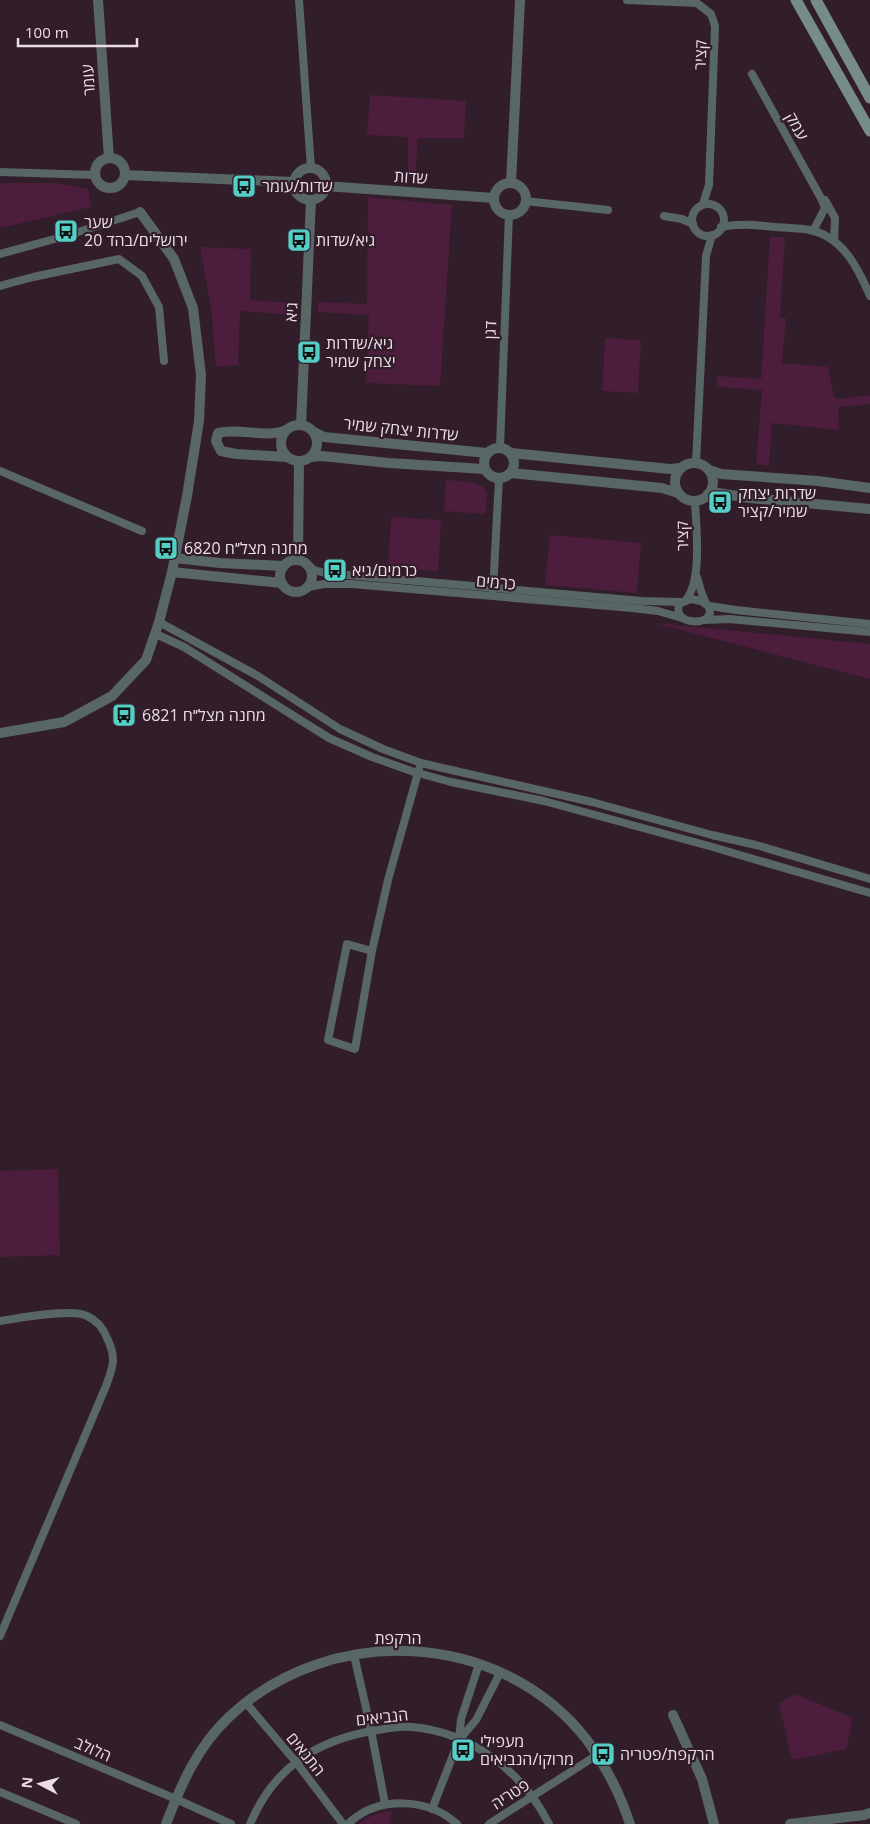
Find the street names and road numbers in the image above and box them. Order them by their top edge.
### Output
street label: קציר [688,39,712,71]
street label: עומר [76,64,100,96]
street label: עמק [780,108,814,144]
street label: שדות [393,165,429,189]
street label: גיא [279,302,303,322]
street label: דגן [479,320,501,340]
street label: שדרות יצחק שמיר [343,412,459,446]
street label: קציר [671,520,693,551]
street label: כרמים [475,569,517,595]
street label: הרקפת [374,1627,422,1649]
street label: הנביאים [355,1703,409,1731]
street label: התנאים [282,1728,330,1780]
street label: הלולב [71,1731,115,1767]
street label: פטריה [487,1773,533,1815]

